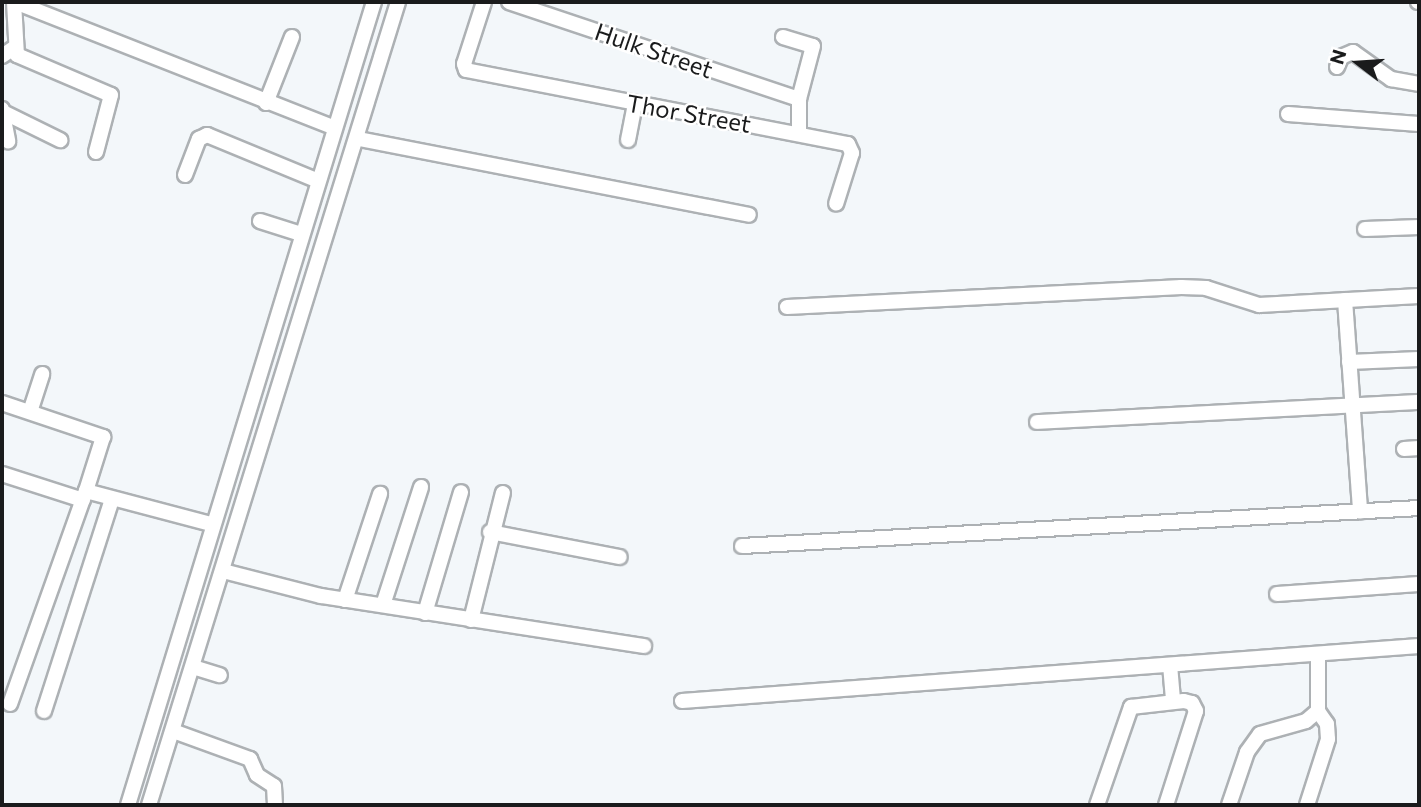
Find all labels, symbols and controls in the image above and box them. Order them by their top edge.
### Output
street label: Hulk Street [591,16,717,84]
north arrow [1323,28,1393,98]
text: N [1324,47,1351,67]
street label: Thor Street [625,88,753,138]

